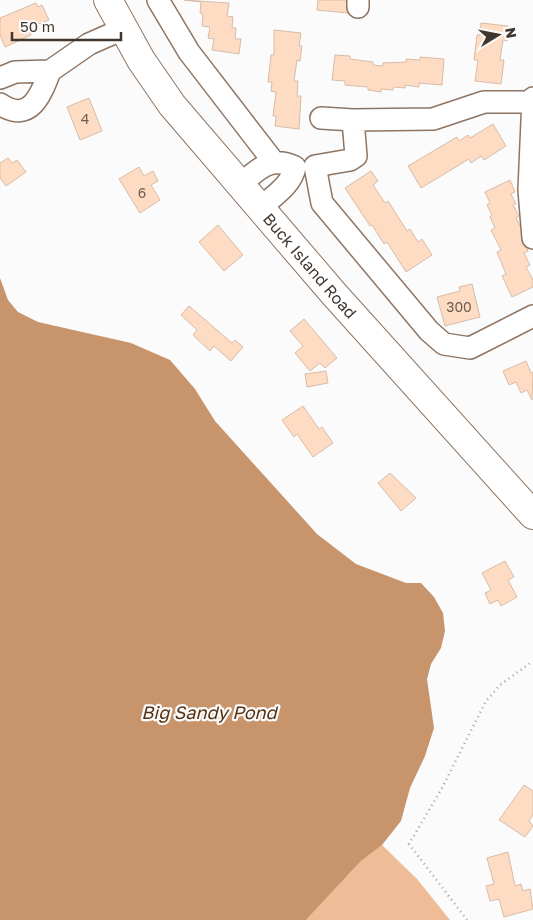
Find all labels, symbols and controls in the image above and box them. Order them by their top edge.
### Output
scale bar [12,10,121,42]
north arrow [473,10,523,60]
text: 50 m [20,17,55,35]
text: N [502,26,521,39]
house number: 4 [81,110,89,127]
house number: 6 [138,184,146,201]
street label: Buck Island Road [259,209,361,323]
house number: 300 [446,298,472,315]
water label: Big Sandy Pond [141,701,279,723]

